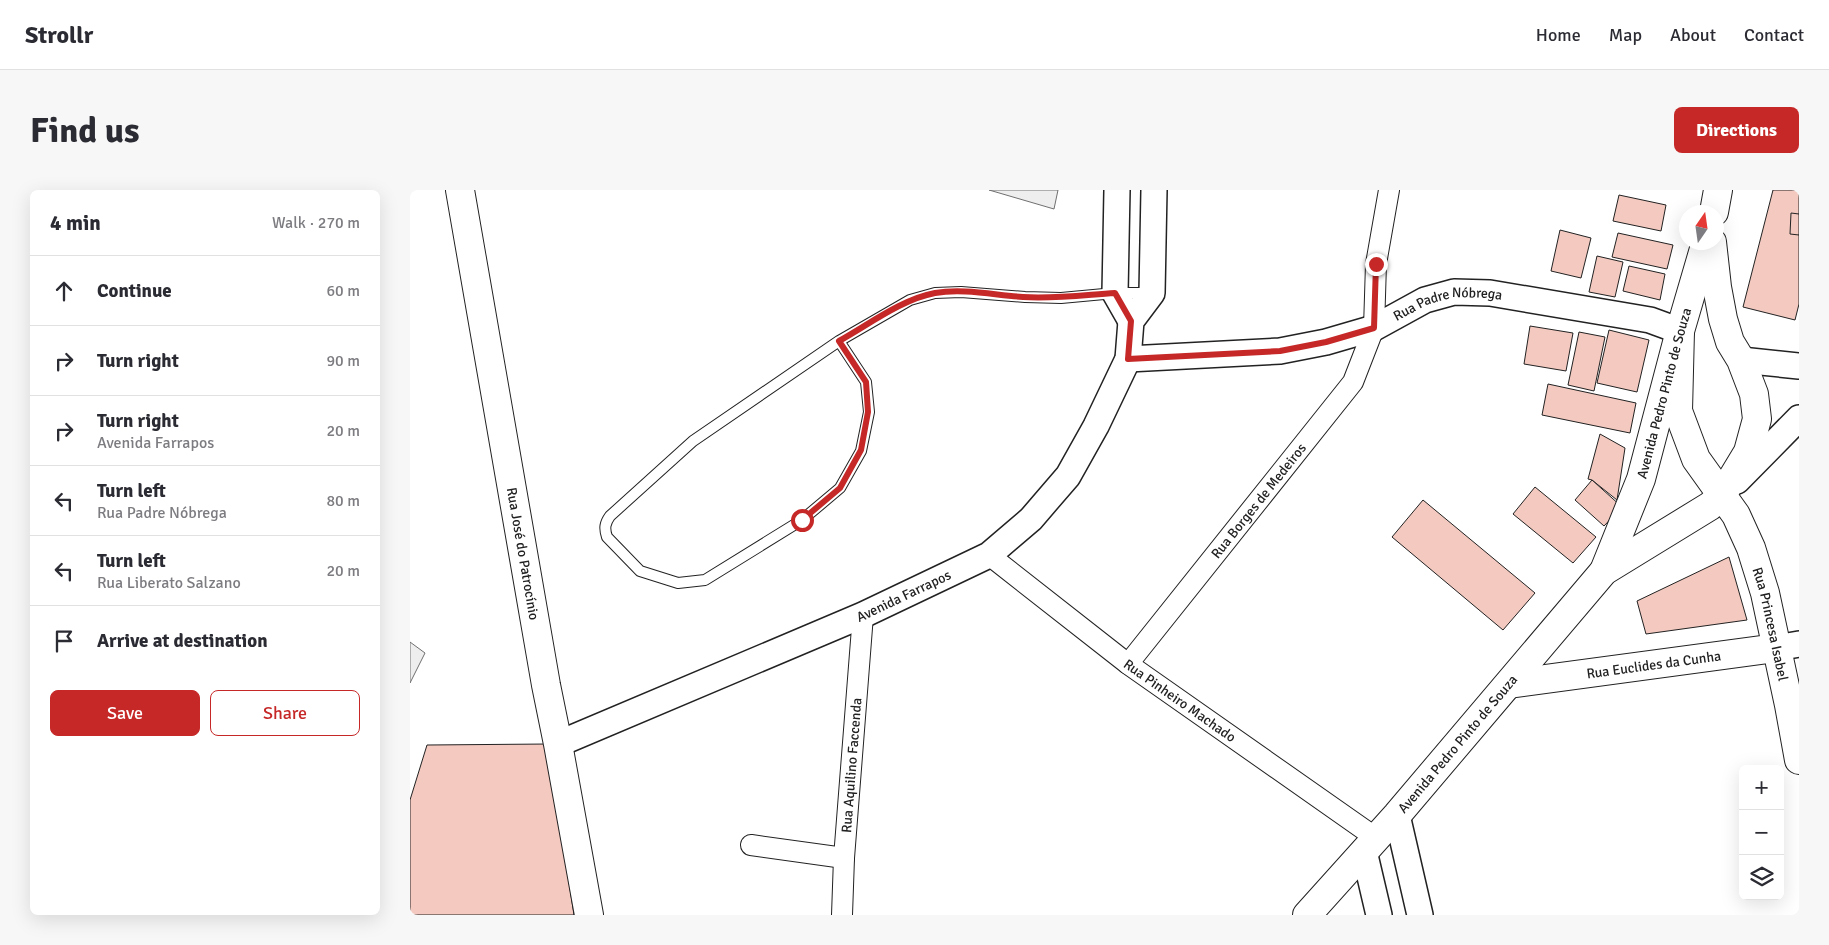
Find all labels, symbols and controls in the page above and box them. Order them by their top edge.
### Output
text: Strollr [25,20,93,50]
text: Home [1536,24,1581,46]
text: Map [1609,24,1642,46]
text: About [1670,24,1716,46]
text: Contact [1744,24,1804,46]
button: Directions [1674,107,1799,153]
text: Find us [30,109,140,152]
north arrow [1679,205,1724,250]
text: 4 min [50,210,101,236]
text: Walk · 270 m [272,213,360,233]
route end [1365,253,1388,276]
icon: ahead [50,277,78,305]
text: Continue [97,279,172,303]
text: 60 m [326,281,360,301]
street label: Rua Padre Nóbrega [1390,284,1504,325]
street label: Avenida Pedro Pinto de Souza [1633,306,1695,481]
icon: right [50,347,78,375]
text: Turn right [97,349,179,373]
text: 90 m [326,351,360,371]
text: Turn right [97,409,179,433]
icon: right [50,417,78,445]
text: 20 m [326,421,360,441]
text: Avenida Farrapos [97,433,214,453]
street label: Rua Borges de Medeiros [1208,440,1310,562]
text: Turn left [97,479,166,503]
street label: Rua José do Patrocínio [503,486,543,621]
icon: left [50,487,78,515]
text: 80 m [326,491,360,511]
text: Rua Padre Nóbrega [97,503,227,523]
route start [791,509,814,532]
text: Turn left [97,549,166,573]
icon: left [50,557,78,585]
text: 20 m [326,561,360,581]
street label: Rua Princesa Isabel [1748,565,1792,683]
street label: Avenida Farrapos [854,566,954,626]
text: Rua Liberato Salzano [97,573,241,593]
icon: arrive [50,627,78,655]
text: Arrive at destination [97,629,268,653]
street label: Rua Euclides da Cunha [1585,648,1722,682]
street label: Rua Pinheiro Machado [1120,656,1239,746]
street label: Avenida Pedro Pinto de Souza [1394,671,1521,817]
button: Save [50,690,200,736]
button: Share [210,690,360,736]
street label: Rua Aquilino Faccenda [838,697,865,833]
map controls [1739,765,1784,900]
button: + [1739,765,1784,810]
button: − [1739,810,1784,855]
button: layers [1739,855,1784,900]

